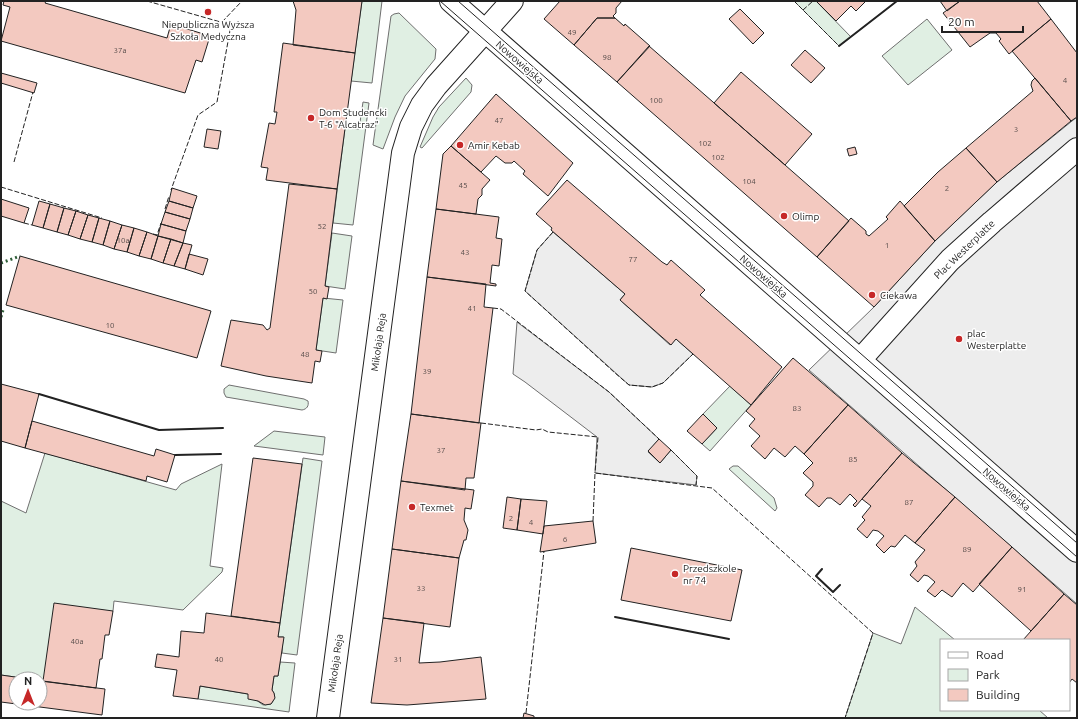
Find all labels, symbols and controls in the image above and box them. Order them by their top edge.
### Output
marker: Niepubliczna Wyższa Szkoła Medyczna [203,7,213,17]
scale bar [942,8,1023,34]
text: 20 m [948,15,975,28]
place label: Niepubliczna Wyższa Szkoła Medyczna [162,19,254,42]
house number: 49 [567,28,577,37]
street label: Nowowiejska [494,39,546,86]
house number: 37a [113,46,127,55]
house number: 98 [602,53,612,62]
house number: 4 [1063,76,1068,85]
house number: 100 [649,96,663,105]
place label: Dom Studencki T-6 "Alcatraz" [319,107,387,130]
marker: Dom Studencki T-6 "Alcatraz" [306,113,316,123]
house number: 47 [494,116,504,125]
house number: 3 [1014,125,1018,134]
house number: 102 [698,139,712,148]
marker: Amir Kebab [455,140,465,150]
place label: Amir Kebab [468,140,520,151]
house number: 102 [711,153,725,162]
house number: 104 [742,177,756,186]
house number: 45 [458,181,468,190]
house number: 2 [945,184,949,193]
marker: Olimp [779,211,789,221]
place label: Olimp [792,211,819,222]
street label: Plac Westerplatte [932,218,997,281]
house number: 52 [317,222,327,231]
house number: 10a [116,236,130,245]
house number: 1 [885,241,889,250]
house number: 43 [460,248,470,257]
street label: Nowowiejska [738,253,790,300]
house number: 77 [628,255,638,264]
house number: 50 [308,287,318,296]
marker: Ciekawa [867,290,877,300]
place label: Ciekawa [880,290,917,301]
house number: 41 [467,304,477,313]
street label: Mikołaja Reja [369,312,388,372]
house number: 10 [105,321,115,330]
place label: plac Westerplatte [967,328,1026,351]
marker: plac Westerplatte [954,334,964,344]
house number: 48 [300,350,310,359]
house number: 39 [422,367,432,376]
house number: 83 [792,404,802,413]
house number: 37 [436,446,446,455]
house number: 85 [848,455,858,464]
street label: Nowowiejska [981,466,1033,513]
house number: 87 [904,498,914,507]
marker: Texmet [407,502,417,512]
place label: Texmet [420,502,454,513]
house number: 2 [509,514,513,523]
house number: 4 [529,518,534,527]
house number: 6 [563,535,568,544]
house number: 89 [962,545,972,554]
place label: Przedszkole nr 74 [683,563,736,586]
marker: Przedszkole nr 74 [670,569,680,579]
house number: 33 [416,584,426,593]
house number: 91 [1017,585,1027,594]
street label: Mikołaja Reja [326,633,345,693]
house number: 40a [70,637,84,646]
legend [940,639,1070,711]
text: Road [976,648,1004,661]
house number: 40 [214,655,224,664]
house number: 31 [393,655,403,664]
text: Park [976,668,1000,681]
north arrow [8,671,48,711]
text: N [24,675,32,687]
text: Building [976,688,1020,701]

